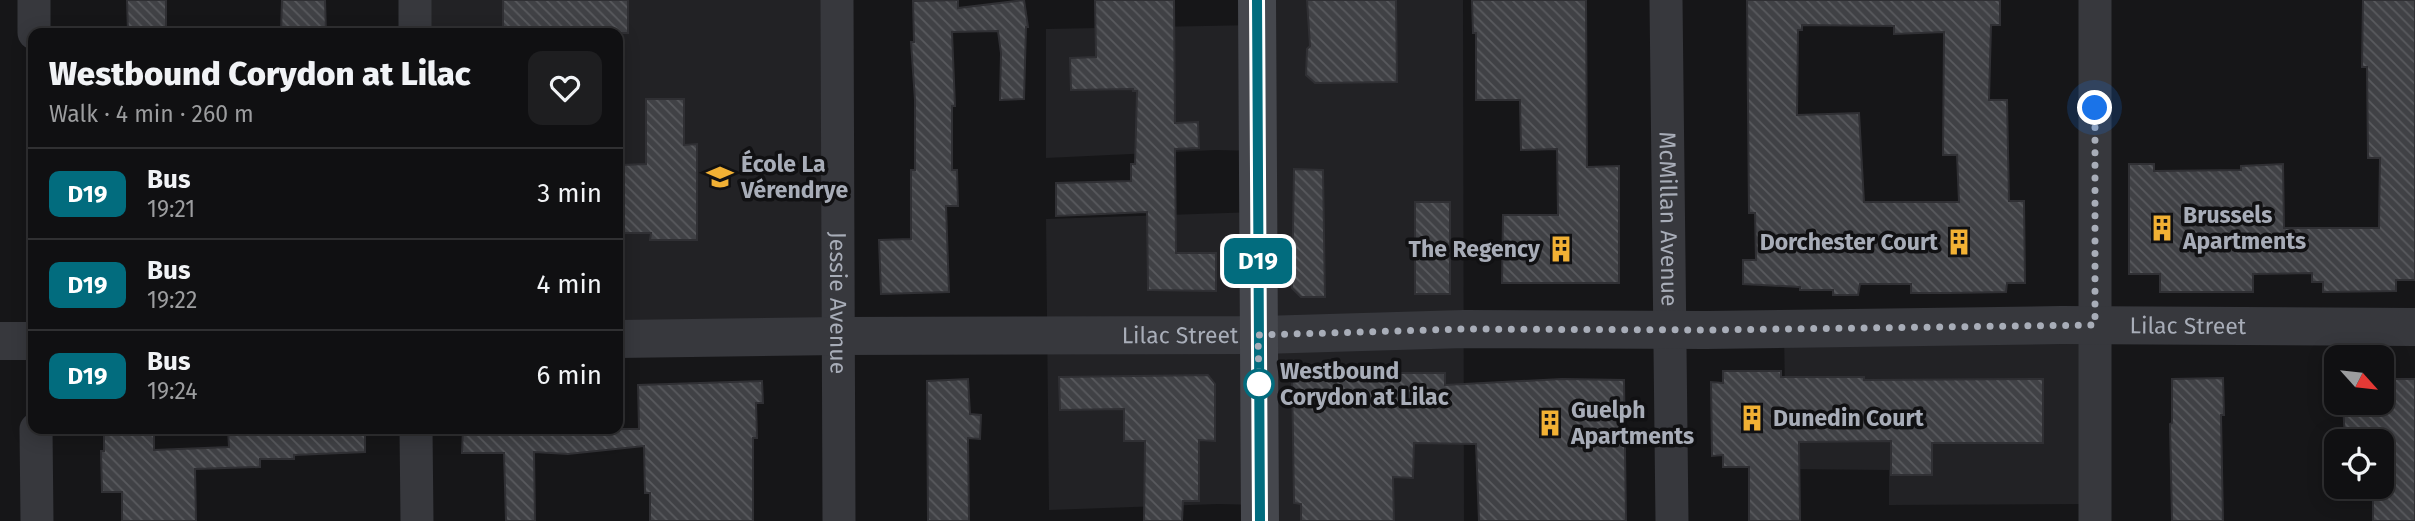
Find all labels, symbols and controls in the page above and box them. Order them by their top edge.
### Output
button: heart [528,51,602,125]
text: Westbound Corydon at Lilac [49,54,471,94]
your location [2077,90,2112,125]
text: Walk · 4 min · 260 m [49,100,254,128]
street label: McMillan Avenue [1654,131,1684,307]
place label: École La Vérendrye [740,149,848,204]
school or university icon: École La Vérendrye [705,162,735,192]
text: Bus [147,164,190,195]
text: 3 min [537,178,602,209]
text: D19 [68,180,107,208]
text: 19:21 [147,195,195,223]
place label: Brussels Apartments [2182,201,2306,255]
building icon: Brussels Apartments [2147,213,2177,243]
building icon: Dorchester Court [1944,227,1974,257]
place label: Dorchester Court [1760,228,1939,256]
street label: Jessie Avenue [824,232,852,374]
building icon: The Regency [1546,234,1576,264]
place label: The Regency [1409,235,1541,263]
line badge: D19 [1218,238,1298,284]
text: D19 [1238,247,1278,275]
text: Bus [147,255,190,286]
text: 4 min [536,269,602,300]
text: D19 [68,271,107,299]
text: 19:22 [147,286,197,314]
street label: Lilac Street [2129,311,2247,340]
street label: Lilac Street [1122,321,1239,349]
north arrow [2324,345,2394,415]
map controls [2324,345,2394,499]
text: Bus [147,346,190,377]
place label: Westbound Corydon at Lilac [1280,357,1449,411]
text: 6 min [536,360,602,391]
text: D19 [68,362,107,390]
marker: Westbound Corydon at Lilac [1244,369,1274,399]
text: 19:24 [147,377,198,405]
place label: Guelph Apartments [1570,396,1694,450]
building icon: Dunedin Court [1737,403,1767,433]
place label: Dunedin Court [1773,404,1925,432]
building icon: Guelph Apartments [1535,408,1565,438]
button: locate [2324,429,2394,499]

